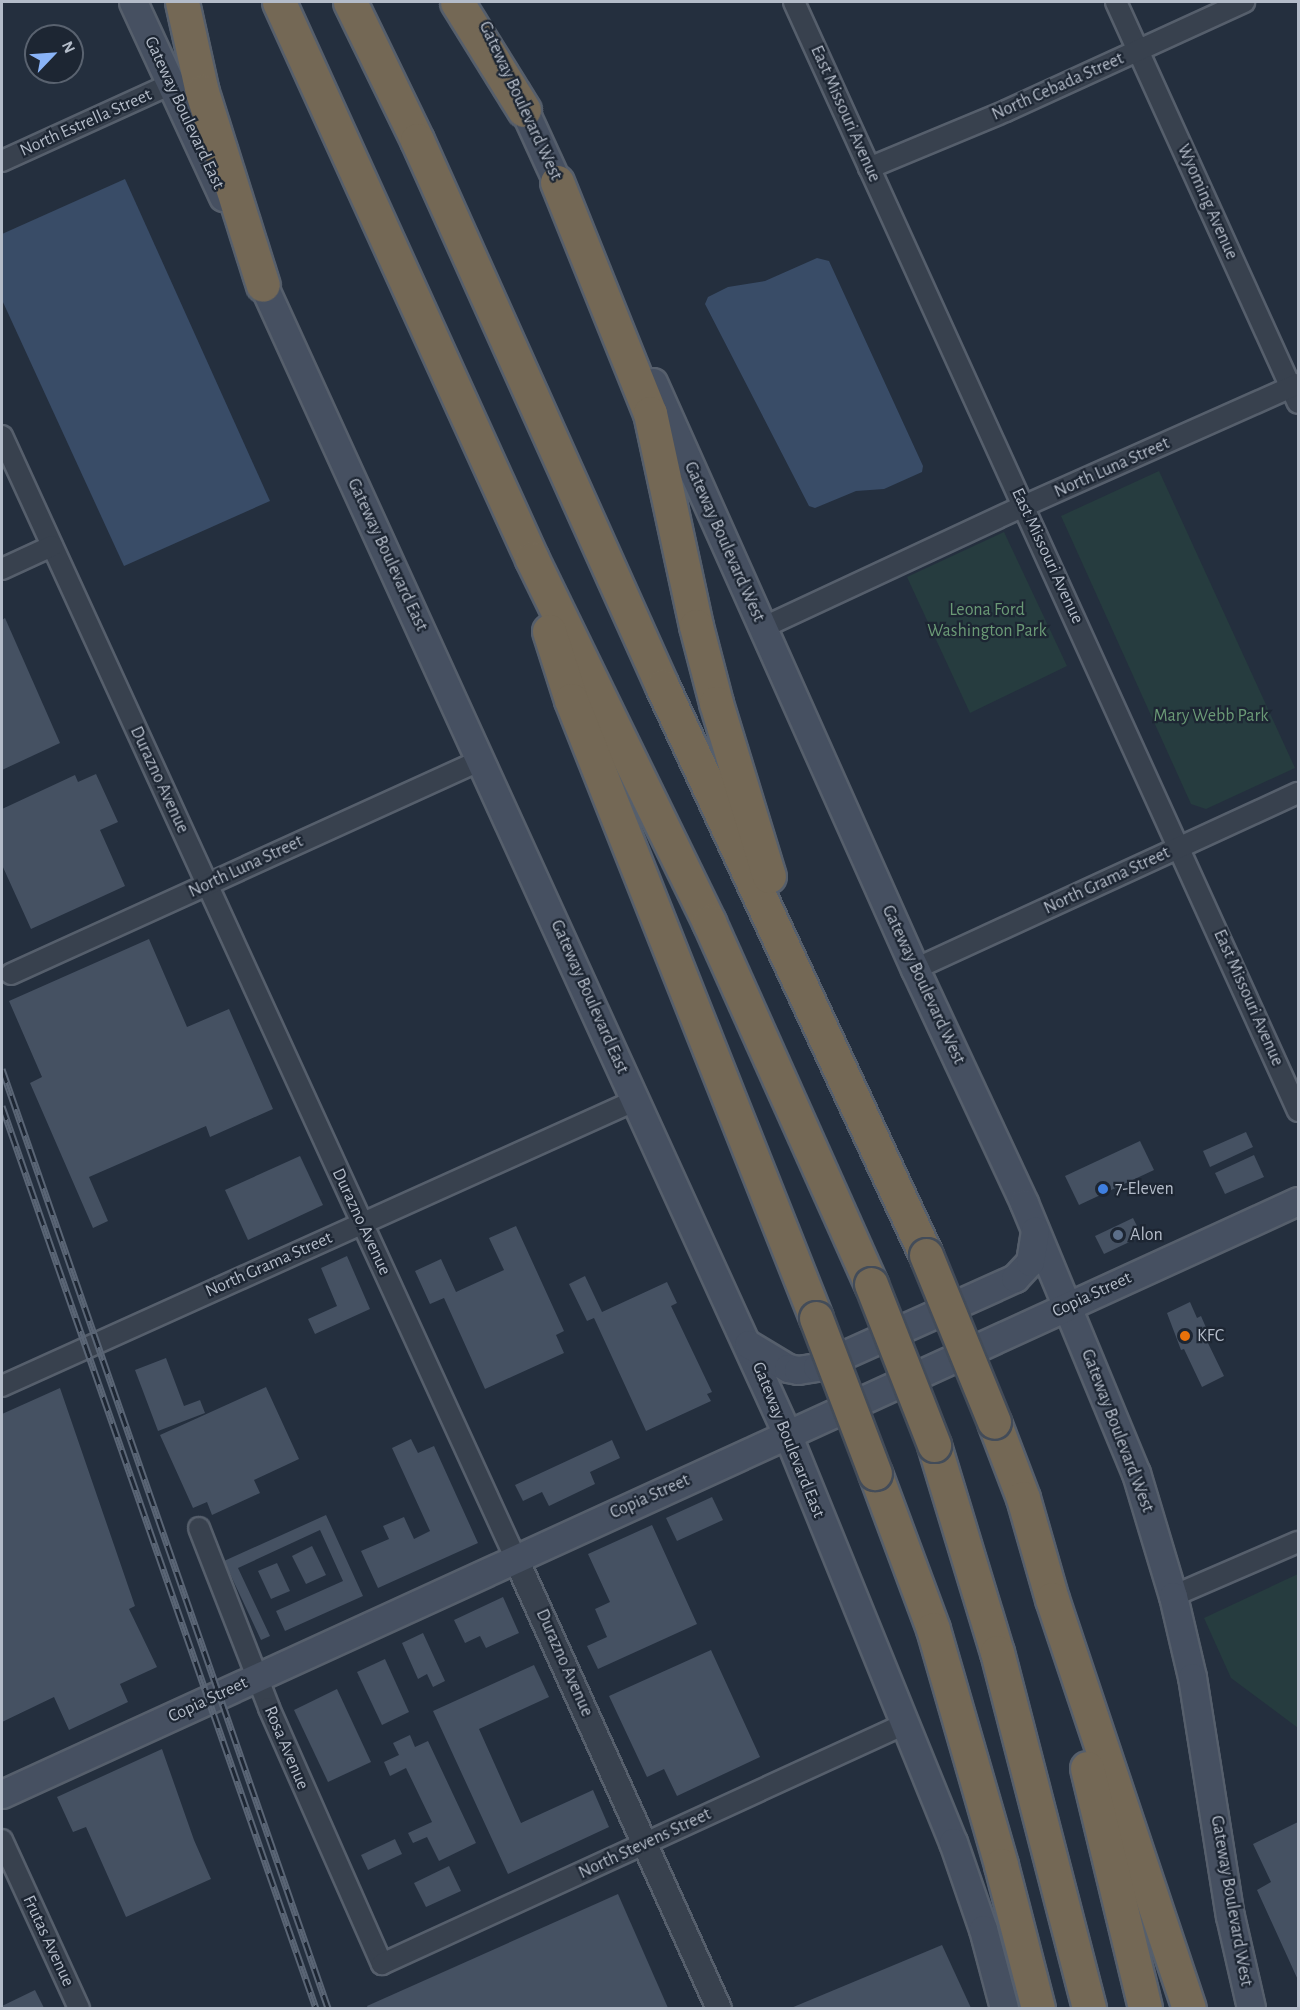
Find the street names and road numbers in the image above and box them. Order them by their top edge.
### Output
street label: Gateway Boulevard West [474,18,566,184]
street label: Gateway Boulevard East [139,33,229,193]
street label: East Missouri Avenue [805,42,885,186]
street label: North Cebada Street [989,48,1127,126]
street label: North Estrella Street [17,84,155,162]
street label: Wyoming Avenue [1172,141,1242,263]
street label: North Luna Street [1051,433,1173,503]
street label: Gateway Boulevard West [679,459,769,625]
street label: Gateway Boulevard East [342,475,432,635]
street label: East Missouri Avenue [1006,485,1088,627]
street label: Durazno Avenue [125,723,193,837]
street label: North Luna Street [185,831,307,903]
street label: North Grama Street [1040,842,1174,920]
street label: Gateway Boulevard West [877,902,969,1068]
street label: Gateway Boulevard East [545,917,633,1077]
street label: East Missouri Avenue [1208,926,1288,1070]
street label: Durazno Avenue [327,1165,395,1279]
street label: North Grama Street [202,1227,336,1303]
street label: Copia Street [1049,1267,1135,1323]
street label: Gateway Boulevard West [1076,1346,1158,1516]
street label: Gateway Boulevard East [747,1359,829,1521]
street label: Copia Street [607,1470,693,1524]
street label: Durazno Avenue [531,1606,597,1720]
street label: Copia Street [165,1672,251,1728]
street label: Rosa Avenue [259,1703,313,1793]
street label: North Stevens Street [575,1804,715,1884]
street label: Gateway Boulevard West [1205,1814,1257,1988]
street label: Frutas Avenue [17,1892,79,1990]

